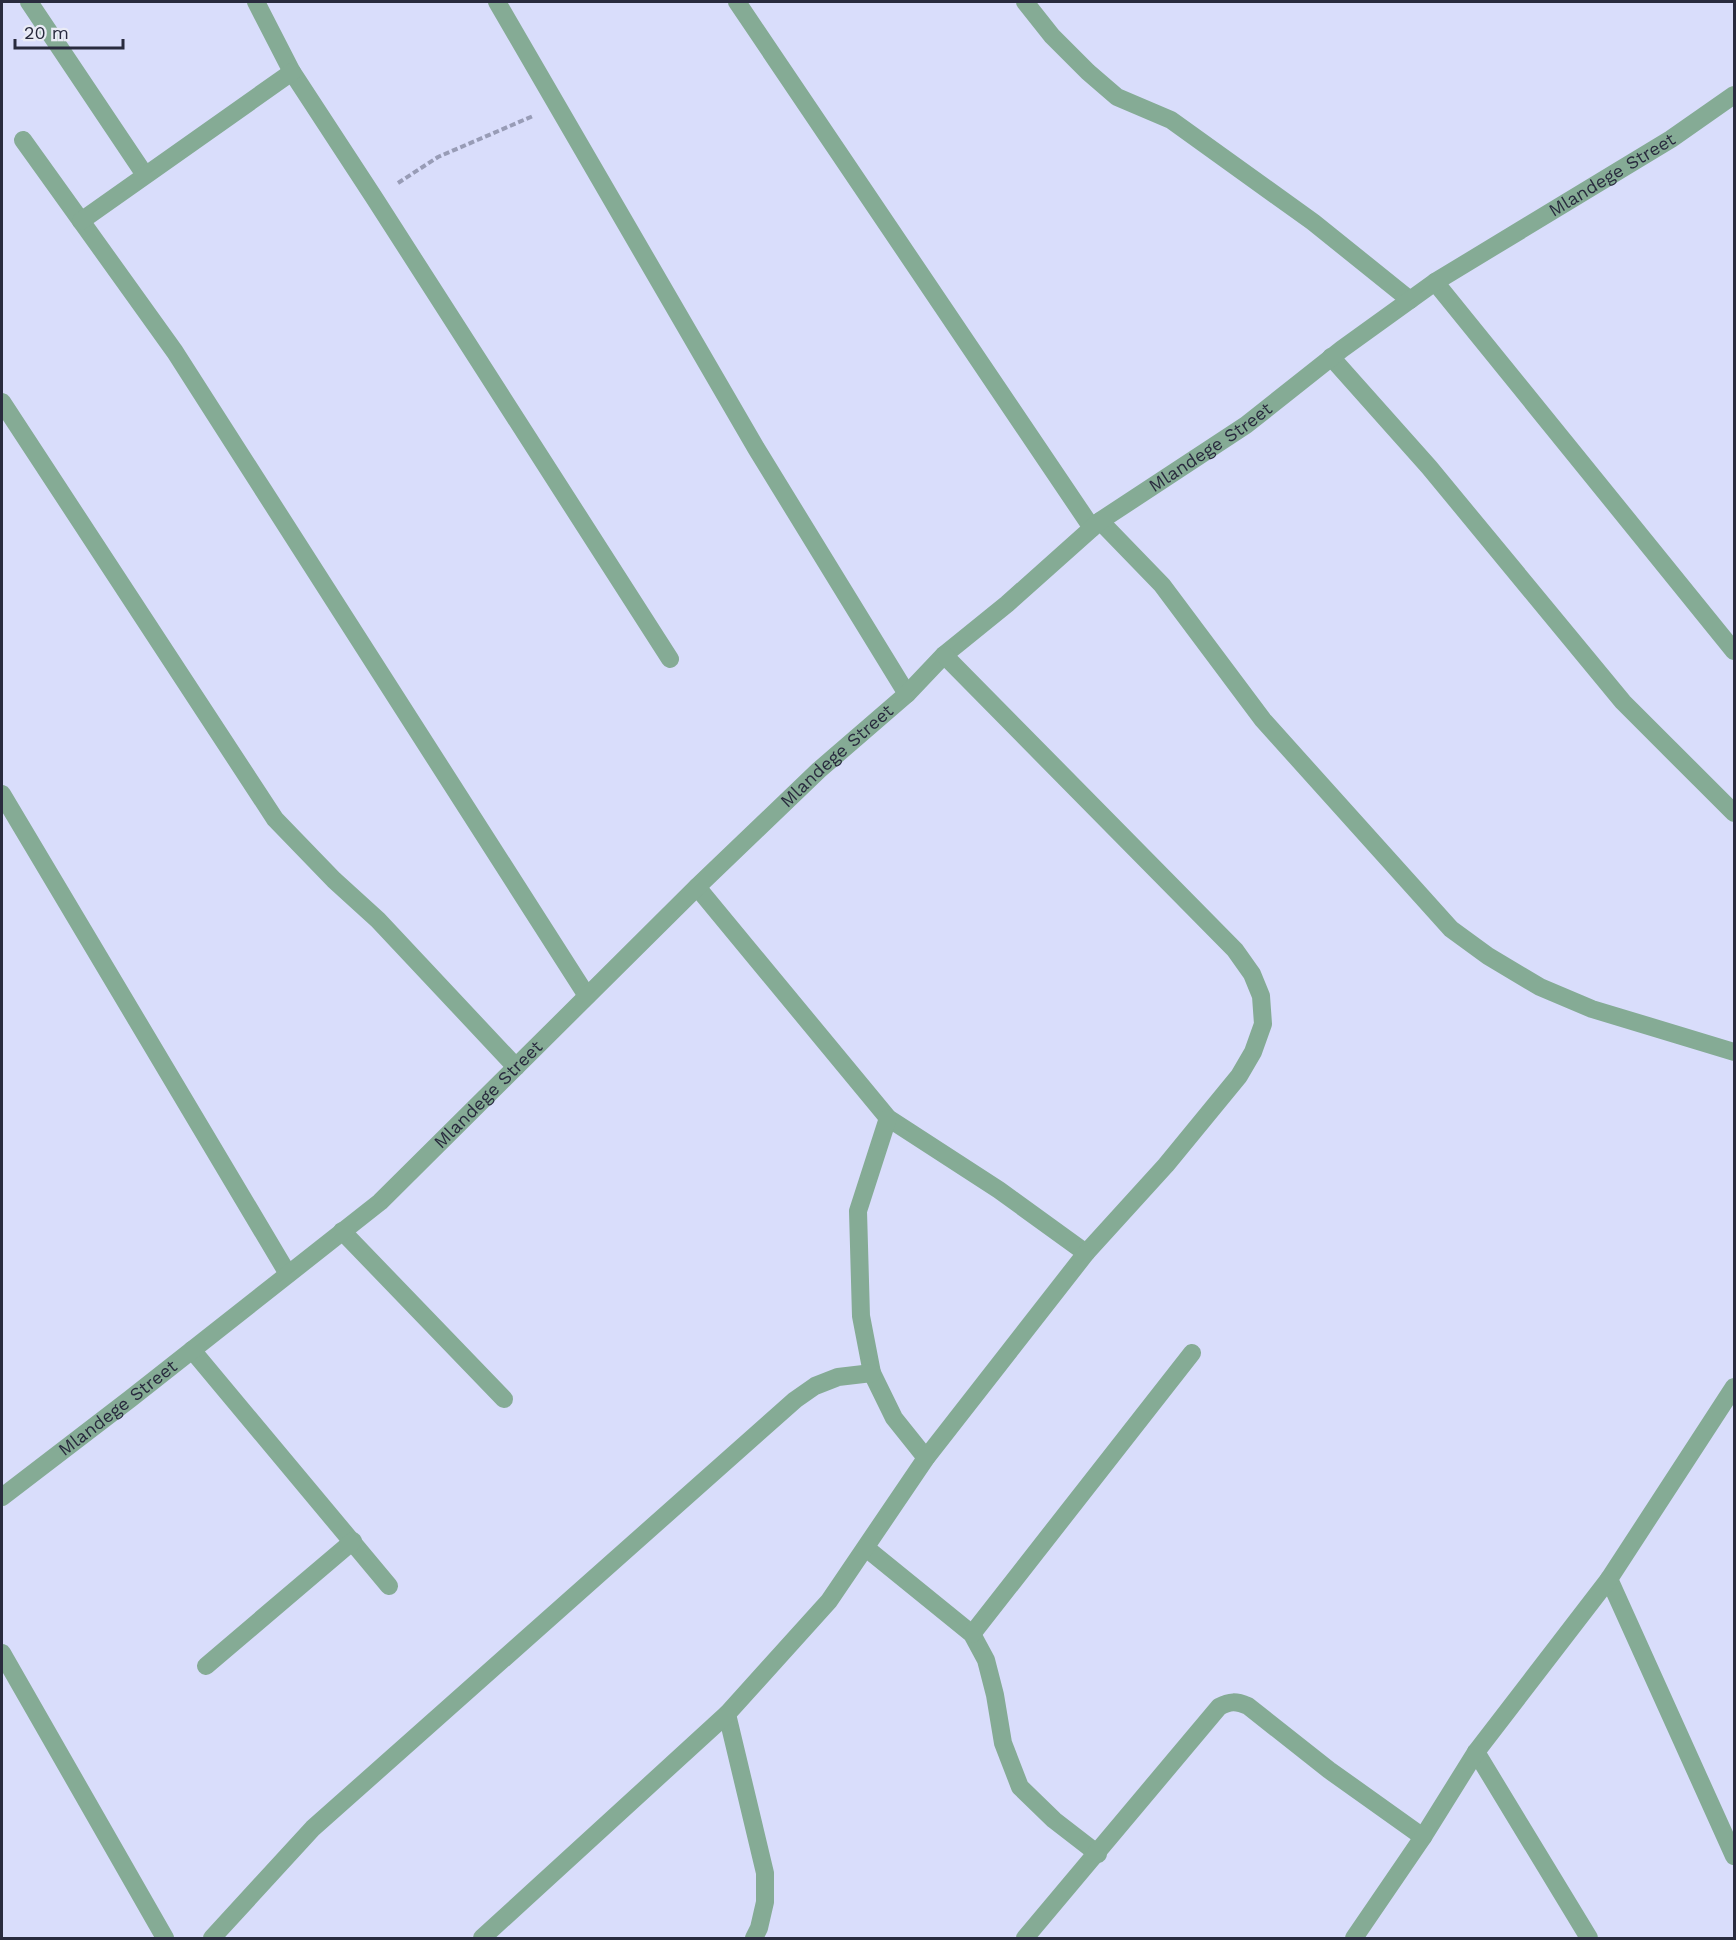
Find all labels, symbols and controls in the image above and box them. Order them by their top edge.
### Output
scale bar [15,12,123,50]
text: 20 m [24,22,69,43]
street label: Mlandege Street [1545,128,1679,221]
street label: Mlandege Street [1145,397,1276,496]
street label: Mlandege Street [776,700,898,811]
street label: Mlandege Street [429,1036,547,1152]
street label: Mlandege Street [54,1355,181,1460]

